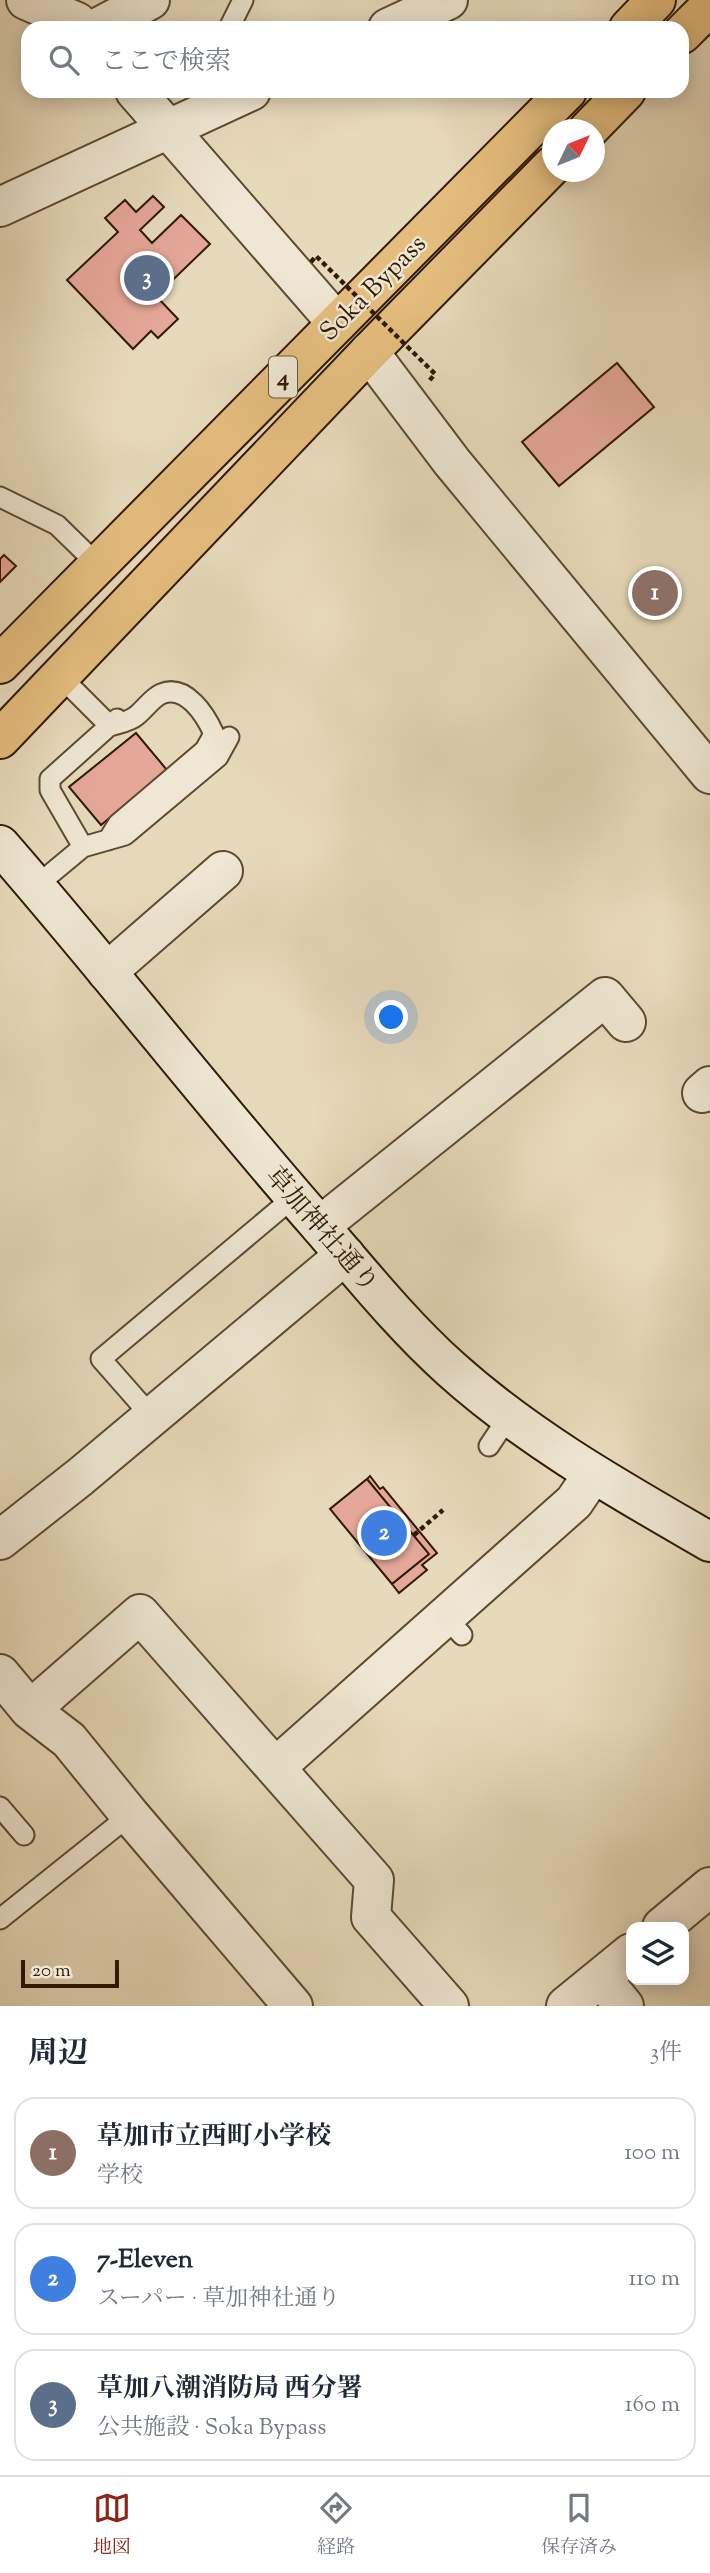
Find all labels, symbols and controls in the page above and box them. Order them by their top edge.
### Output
search box [21,21,689,98]
icon: search [45,41,83,79]
text: ここで検索 [101,44,231,81]
north arrow [542,119,605,182]
street label: Soka Bypass [312,227,435,350]
pin: 3 [124,252,170,304]
road number: 4 [269,356,297,398]
pin: 1 [632,567,678,619]
your location [374,1000,408,1034]
street label: 草加神社通り [256,1160,386,1302]
pin: 2 [361,1507,407,1559]
map controls [626,1922,689,1985]
button: layers [626,1922,689,1985]
scale bar [21,1957,119,1989]
text: 20 m [32,1958,71,1985]
text: 周辺 [28,2033,88,2076]
text: 3件 [650,2037,682,2070]
text: 草加市立西町小学校 [97,2119,331,2156]
text: 1 [49,2137,57,2170]
text: 100 m [624,2137,680,2170]
text: 学校 [97,2160,143,2193]
text: 7-Eleven [97,2242,193,2279]
text: 2 [48,2263,58,2296]
text: 110 m [629,2263,680,2296]
text: スーパー · 草加神社通り [97,2283,340,2316]
text: 草加八潮消防局 西分署 [97,2371,363,2408]
text: 3 [48,2389,58,2422]
text: 160 m [625,2389,680,2422]
text: 公共施設 · Soka Bypass [97,2412,326,2445]
tab: 地図 [93,2489,131,2562]
tab: 経路 [317,2489,355,2562]
tab: 保存済み [541,2489,617,2562]

